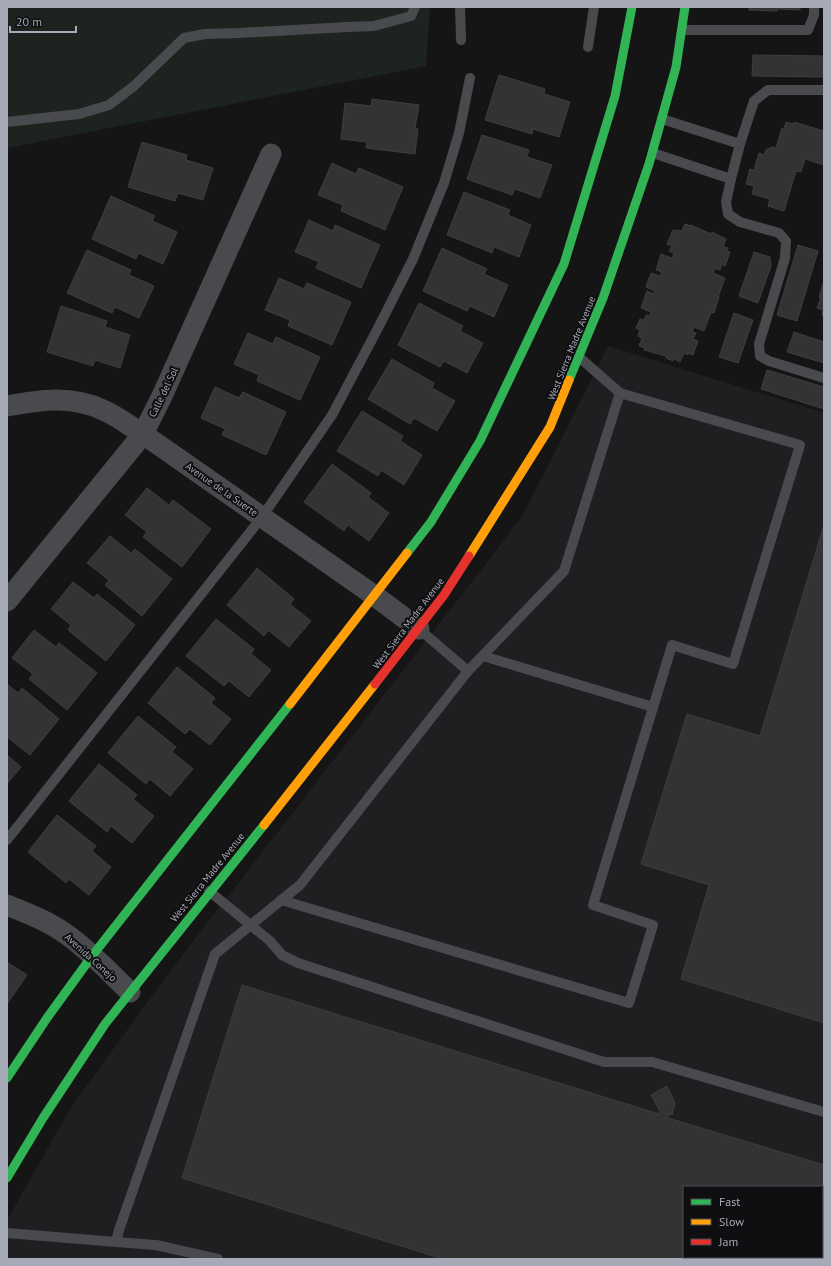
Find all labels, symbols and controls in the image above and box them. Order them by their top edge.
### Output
scale bar [10,8,76,34]
text: 20 m [16,14,42,29]
street label: West Sierra Madre Avenue [545,294,598,402]
street label: Calle del Sol [146,365,181,419]
street label: Avenue de la Suerte [183,460,260,519]
street label: West Sierra Madre Avenue [370,575,447,672]
street label: West Sierra Madre Avenue [167,830,247,925]
street label: Avenida Conejo [62,931,119,984]
legend [683,1186,823,1258]
text: Fast [719,1194,740,1209]
text: Slow [719,1214,744,1229]
text: Jam [718,1234,738,1249]

